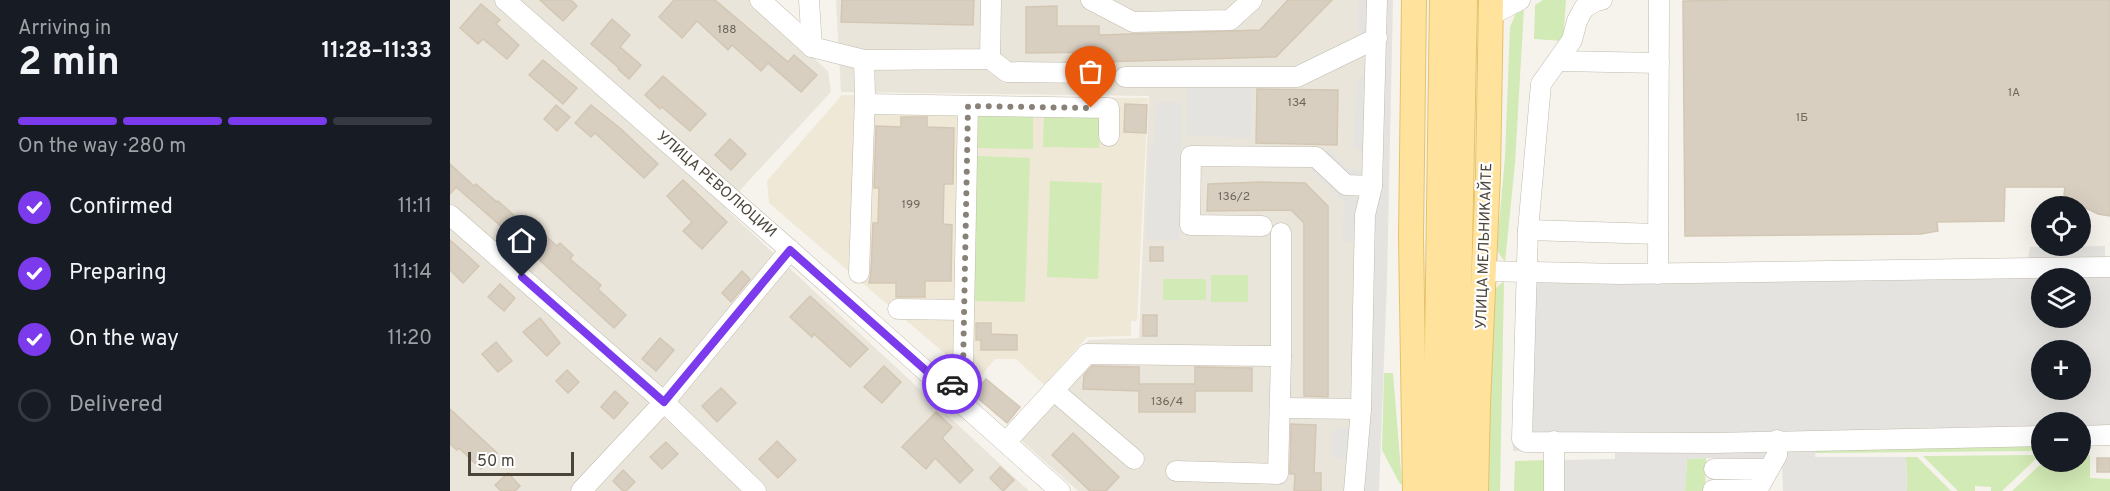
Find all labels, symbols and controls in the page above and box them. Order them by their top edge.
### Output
text: Arriving in [18,16,111,42]
house number: 188 [717,22,737,38]
text: 11:28–11:33 [322,38,432,65]
text: 2 min [18,40,120,89]
pin [1065,46,1116,108]
icon: bag [1074,55,1107,88]
house number: 1А [2008,85,2020,101]
house number: 134 [1287,95,1307,111]
house number: 1Б [1796,110,1808,126]
street label: УЛИЦА РЕВОЛЮЦИИ [652,128,780,242]
text: On the way · 280 m [18,134,186,160]
street label: УЛИЦА МЕЛЬНИКАЙТЕ [1471,163,1497,329]
house number: 136/2 [1218,189,1250,205]
icon: check [18,191,51,224]
text: Confirmed [69,194,173,221]
text: 11:11 [398,194,432,220]
map controls [2031,196,2091,472]
button: locate [2031,196,2091,256]
house number: 199 [902,197,920,213]
pin [496,215,547,277]
icon: home [505,224,538,257]
icon: check [18,257,51,290]
text: Preparing [69,260,167,287]
text: 11:14 [393,260,432,286]
button: layers [2031,268,2091,328]
icon: check [18,323,51,356]
text: On the way [69,326,179,353]
text: 11:20 [388,326,432,352]
button: + [2031,340,2091,400]
courier [922,354,982,414]
icon: car [936,368,969,401]
text: Delivered [69,392,163,419]
house number: 136/4 [1151,394,1183,410]
button: − [2031,412,2091,472]
scale bar [468,449,574,476]
text: 50 m [477,452,515,472]

